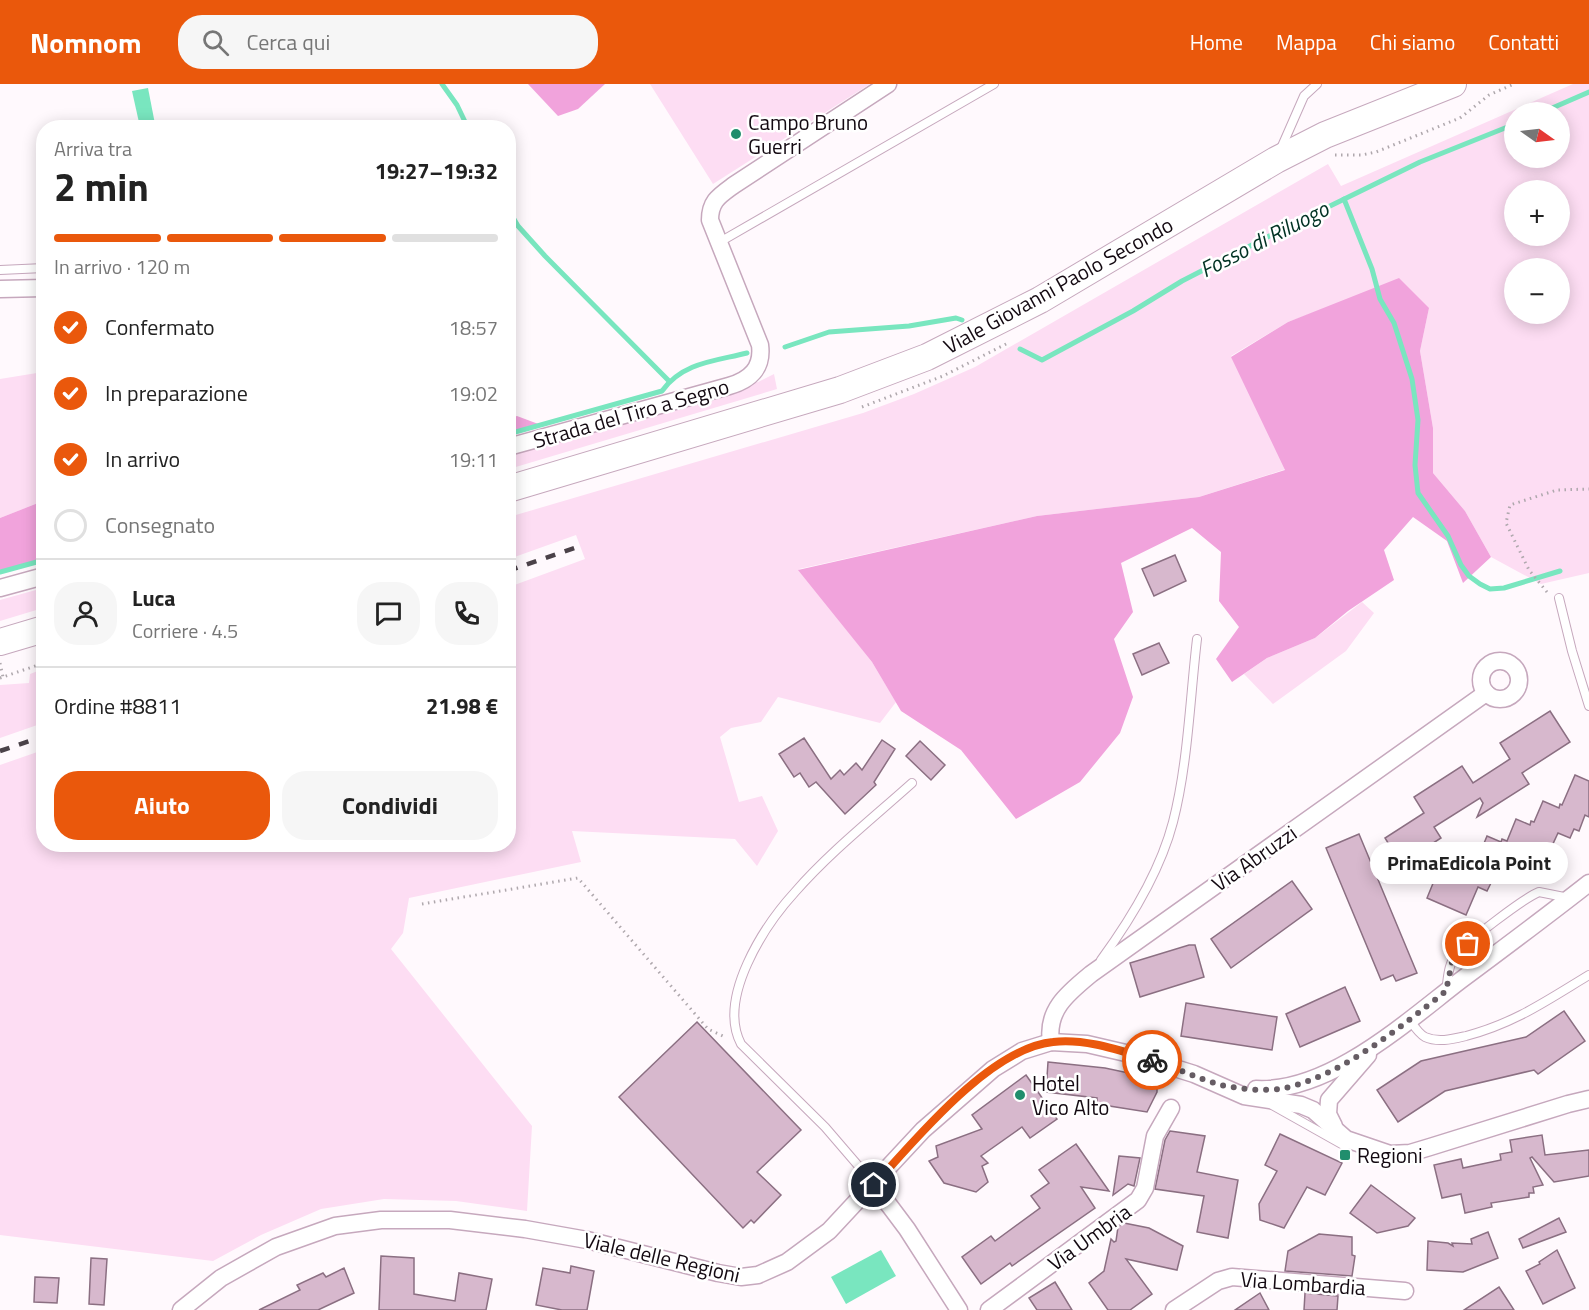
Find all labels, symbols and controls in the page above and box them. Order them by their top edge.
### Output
search box [178,15,598,69]
text: Nomnom [30,21,142,64]
text: Cerca qui [247,25,330,59]
icon: search [199,26,232,59]
text: Home [1190,26,1243,58]
text: Mappa [1276,26,1337,58]
text: Chi siamo [1370,26,1455,58]
text: Contatti [1488,26,1559,58]
north arrow [1504,102,1570,168]
map controls [1504,102,1570,324]
place label: Campo Bruno Guerri [748,106,868,162]
marker: Campo Bruno Guerri [729,127,743,141]
text: Arriva tra [54,133,132,164]
text: 19:27–19:32 [375,154,498,188]
text: 2 min [54,157,149,216]
button: + [1504,180,1570,246]
water label: Fosso di Riluogo [1194,191,1335,286]
street label: Viale Giovanni Paolo Secondo [937,208,1179,362]
text: In arrivo · 120 m [54,251,190,282]
button: − [1504,258,1570,324]
text: Confermato [105,310,215,344]
icon: check [54,311,87,344]
text: 18:57 [449,312,498,343]
street label: Strada del Tiro a Segno [529,370,733,456]
text: In preparazione [105,376,248,410]
icon: check [54,377,87,410]
text: 19:02 [449,378,498,409]
text: In arrivo [105,442,180,476]
icon: check [54,443,87,476]
text: 19:11 [449,444,498,475]
text: Consegnato [105,508,215,542]
text: Luca [132,581,176,615]
button: person [54,582,117,645]
button: chat [357,582,420,645]
button: phone [435,582,498,645]
text: Corriere · 4.5 [132,615,238,646]
text: Ordine #8811 [54,689,182,723]
text: 21.98 € [426,689,498,723]
button: Aiuto [54,771,270,840]
button: Condividi [282,771,498,840]
street label: Via Abruzzi [1205,817,1303,899]
callout: PrimaEdicola Point [1369,842,1567,884]
text: PrimaEdicola Point [1387,847,1551,878]
pin [1442,918,1493,969]
icon: bag [1451,927,1484,960]
courier [1122,1030,1182,1090]
icon: bike [1136,1044,1169,1077]
place label: Hotel Vico Alto [1032,1067,1109,1123]
marker: Hotel Vico Alto [1013,1088,1027,1102]
place label: Regioni [1357,1139,1423,1171]
marker: Regioni [1338,1148,1352,1162]
pin [848,1159,899,1210]
icon: home [857,1168,890,1201]
street label: Via Umbria [1041,1195,1138,1278]
street label: Viale delle Regioni [581,1223,743,1291]
street label: Via Lombardia [1239,1263,1367,1303]

